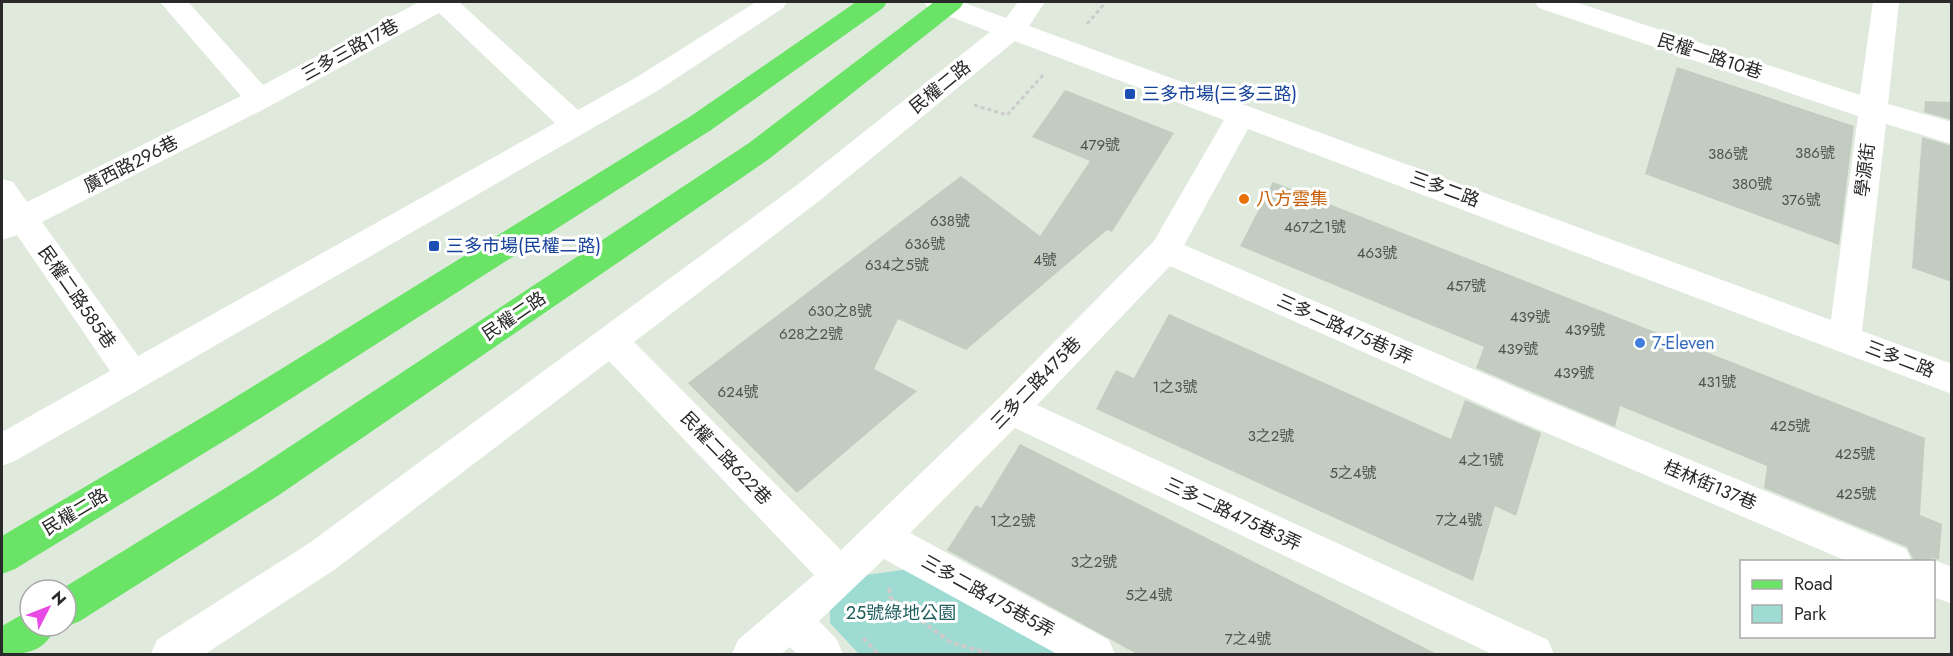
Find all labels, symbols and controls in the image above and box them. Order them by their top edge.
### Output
street label: 三多三路17巷 [297,13,403,87]
street label: 民權一路10巷 [1654,27,1766,85]
street label: 民權二路 [904,54,976,120]
place label: 三多市場(三多三路) [1142,81,1297,107]
marker: 三多市場(三多三路) [1123,87,1137,101]
street label: 廣西路296巷 [79,129,183,199]
house number: 479號 [1080,134,1120,156]
house number: 386號 [1795,142,1835,164]
street label: 學源街 [1849,142,1881,198]
house number: 386號 [1708,143,1748,165]
street label: 三多二路 [1407,164,1483,214]
house number: 380號 [1732,173,1772,195]
place label: 八方雲集 [1256,186,1328,212]
house number: 376號 [1781,189,1821,211]
marker: 八方雲集 [1237,192,1251,206]
house number: 638號 [930,210,970,232]
house number: 467之1號 [1284,216,1346,238]
place label: 三多市場(民權二路) [446,233,601,259]
house number: 636號 [905,233,945,255]
marker: 三多市場(民權二路) [427,239,441,253]
street label: 民權二路585巷 [32,240,122,354]
house number: 463號 [1357,242,1397,264]
house number: 4號 [1033,249,1057,271]
house number: 634之5號 [865,254,929,276]
house number: 457號 [1446,275,1486,297]
street label: 民權二路 [477,285,551,347]
street label: 三多二路475巷1弄 [1273,287,1417,371]
house number: 630之8號 [808,300,872,322]
house number: 439號 [1510,306,1550,328]
house number: 439號 [1565,319,1605,341]
house number: 628之2號 [779,323,843,345]
place label: 7-Eleven [1652,330,1715,356]
street label: 三多二路475巷 [985,331,1087,435]
street label: 三多二路 [1862,334,1938,384]
marker: 7-Eleven [1633,336,1647,350]
house number: 439號 [1498,338,1538,360]
house number: 439號 [1554,362,1594,384]
house number: 431號 [1698,371,1736,393]
house number: 1之3號 [1153,376,1197,398]
house number: 624號 [718,381,758,403]
street label: 民權二路622巷 [675,405,777,511]
house number: 425號 [1770,415,1810,437]
house number: 3之2號 [1248,425,1294,447]
house number: 425號 [1835,443,1875,465]
house number: 4之1號 [1458,449,1504,471]
street label: 桂林街137巷 [1659,454,1761,516]
house number: 5之4號 [1329,462,1377,484]
street label: 三多二路475巷3弄 [1160,471,1306,557]
street label: 民權二路 [37,482,113,542]
house number: 425號 [1836,483,1876,505]
house number: 7之4號 [1436,509,1482,531]
house number: 1之2號 [990,510,1036,532]
street label: 三多二路475巷5弄 [917,549,1059,643]
house number: 3之2號 [1071,551,1117,573]
legend [1740,560,1935,638]
text: Road [1794,571,1833,597]
north arrow [18,578,78,638]
house number: 5之4號 [1125,584,1173,606]
text: N [46,586,72,611]
park label: 25號綠地公園 [846,600,956,626]
text: Park [1794,601,1826,627]
house number: 7之4號 [1225,628,1271,650]

